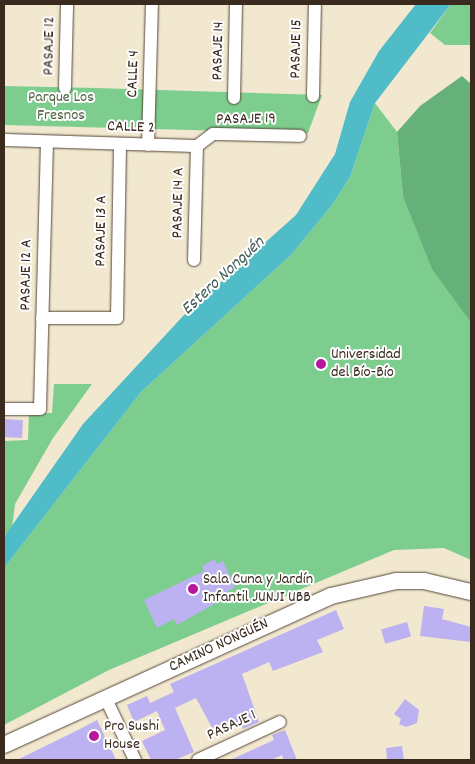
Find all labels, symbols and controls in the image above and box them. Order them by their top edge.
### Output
street label: PASAJE 12 [40,16,60,76]
street label: PASAJE 15 [287,19,307,79]
street label: PASAJE 14 [209,21,229,81]
street label: CALLE 4 [124,50,144,98]
park label: Parque Los Fresnos [28,88,94,126]
street label: PASAJE 19 [216,110,276,130]
street label: CALLE 2 [107,118,155,138]
street label: PASAJE 14 A [169,167,189,239]
street label: PASAJE 13 A [92,195,112,267]
water label: Estero Nonguén [178,233,270,321]
street label: PASAJE 12 A [17,239,37,311]
place label: Universidad del Bío-Bío [331,345,401,383]
marker: Universidad del Bío-Bío [315,358,327,370]
place label: Sala Cuna y Jardín Infantil JUNJI UBB [203,570,313,608]
marker: Sala Cuna y Jardín Infantil JUNJI UBB [187,583,199,595]
street label: CAMINO NONGUÉN [166,615,272,677]
street label: PASAJE 1 [204,706,260,746]
place label: Pro Sushi House [104,717,159,755]
marker: Pro Sushi House [88,730,100,742]

